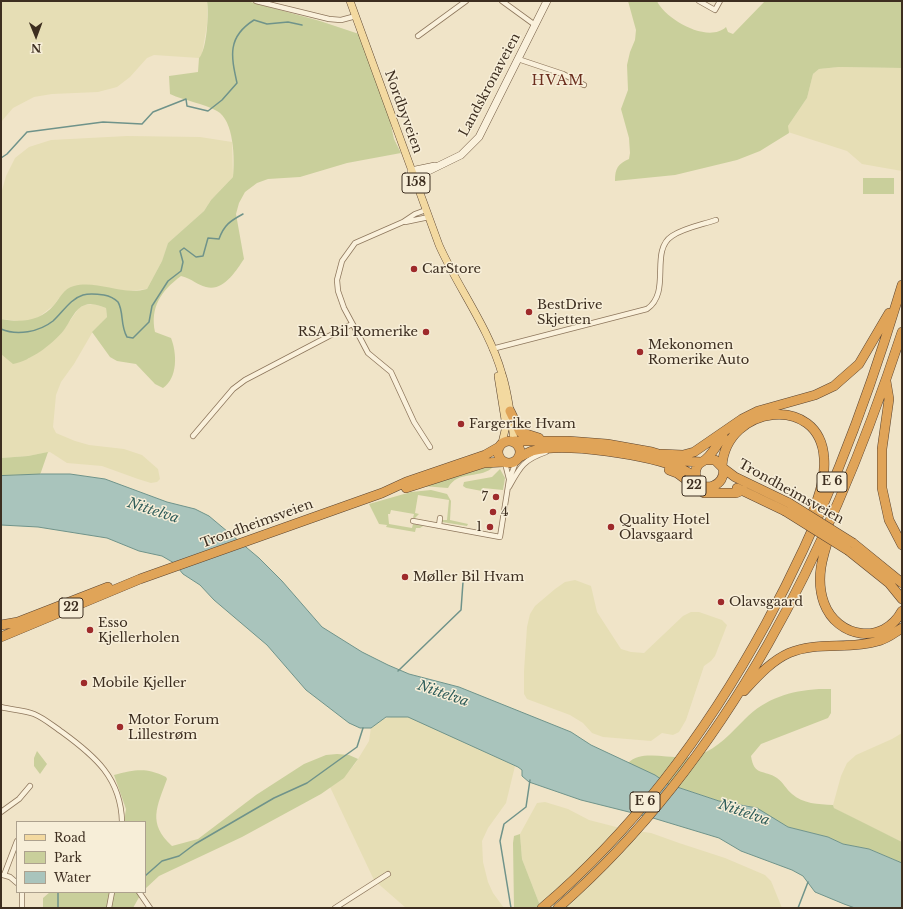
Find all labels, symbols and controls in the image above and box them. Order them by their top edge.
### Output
north arrow [16,16,56,56]
street label: Landskronaveien [456,31,524,139]
text: N [31,41,42,55]
street label: Nordbyveien [381,68,425,156]
district label: HVAM [532,73,584,89]
road number: 158 [402,173,430,193]
place label: CarStore [422,261,481,277]
marker: CarStore [409,264,419,274]
place label: BestDrive Skjetten [537,297,602,328]
marker: BestDrive Skjetten [524,307,534,317]
place label: RSA Bil Romerike [298,324,418,340]
marker: RSA Bil Romerike [421,327,431,337]
place label: Mekonomen Romerike Auto [648,337,749,368]
marker: Mekonomen Romerike Auto [635,347,645,357]
place label: Fargerike Hvam [469,416,576,432]
marker: Fargerike Hvam [456,419,466,429]
street label: Trondheimsveien [735,457,847,527]
road number: E 6 [817,472,847,492]
road number: 22 [682,476,706,496]
place label: 7 [481,489,488,505]
marker: 7 [491,492,501,502]
water label: Nittelva [125,495,181,527]
street label: Trondheimsveien [199,496,315,552]
place label: 4 [501,504,509,520]
marker: 4 [488,507,498,517]
place label: Quality Hotel Olavsgaard [619,512,710,543]
place label: 1 [476,519,482,535]
marker: 1 [485,522,495,532]
marker: Quality Hotel Olavsgaard [606,522,616,532]
place label: Møller Bil Hvam [413,569,524,585]
marker: Møller Bil Hvam [400,572,410,582]
place label: Olavsgaard [729,594,803,610]
marker: Olavsgaard [716,597,726,607]
road number: 22 [59,598,83,618]
place label: Esso Kjellerholen [98,615,180,646]
marker: Esso Kjellerholen [85,625,95,635]
place label: Mobile Kjeller [92,675,186,691]
water label: Nittelva [415,677,471,711]
marker: Mobile Kjeller [79,678,89,688]
place label: Motor Forum Lillestrøm [128,712,219,743]
marker: Motor Forum Lillestrøm [115,722,125,732]
road number: E 6 [630,792,660,812]
water label: Nittelva [716,796,772,830]
legend [16,821,146,893]
text: Road [54,830,86,845]
text: Park [54,850,82,865]
text: Water [54,870,91,885]

